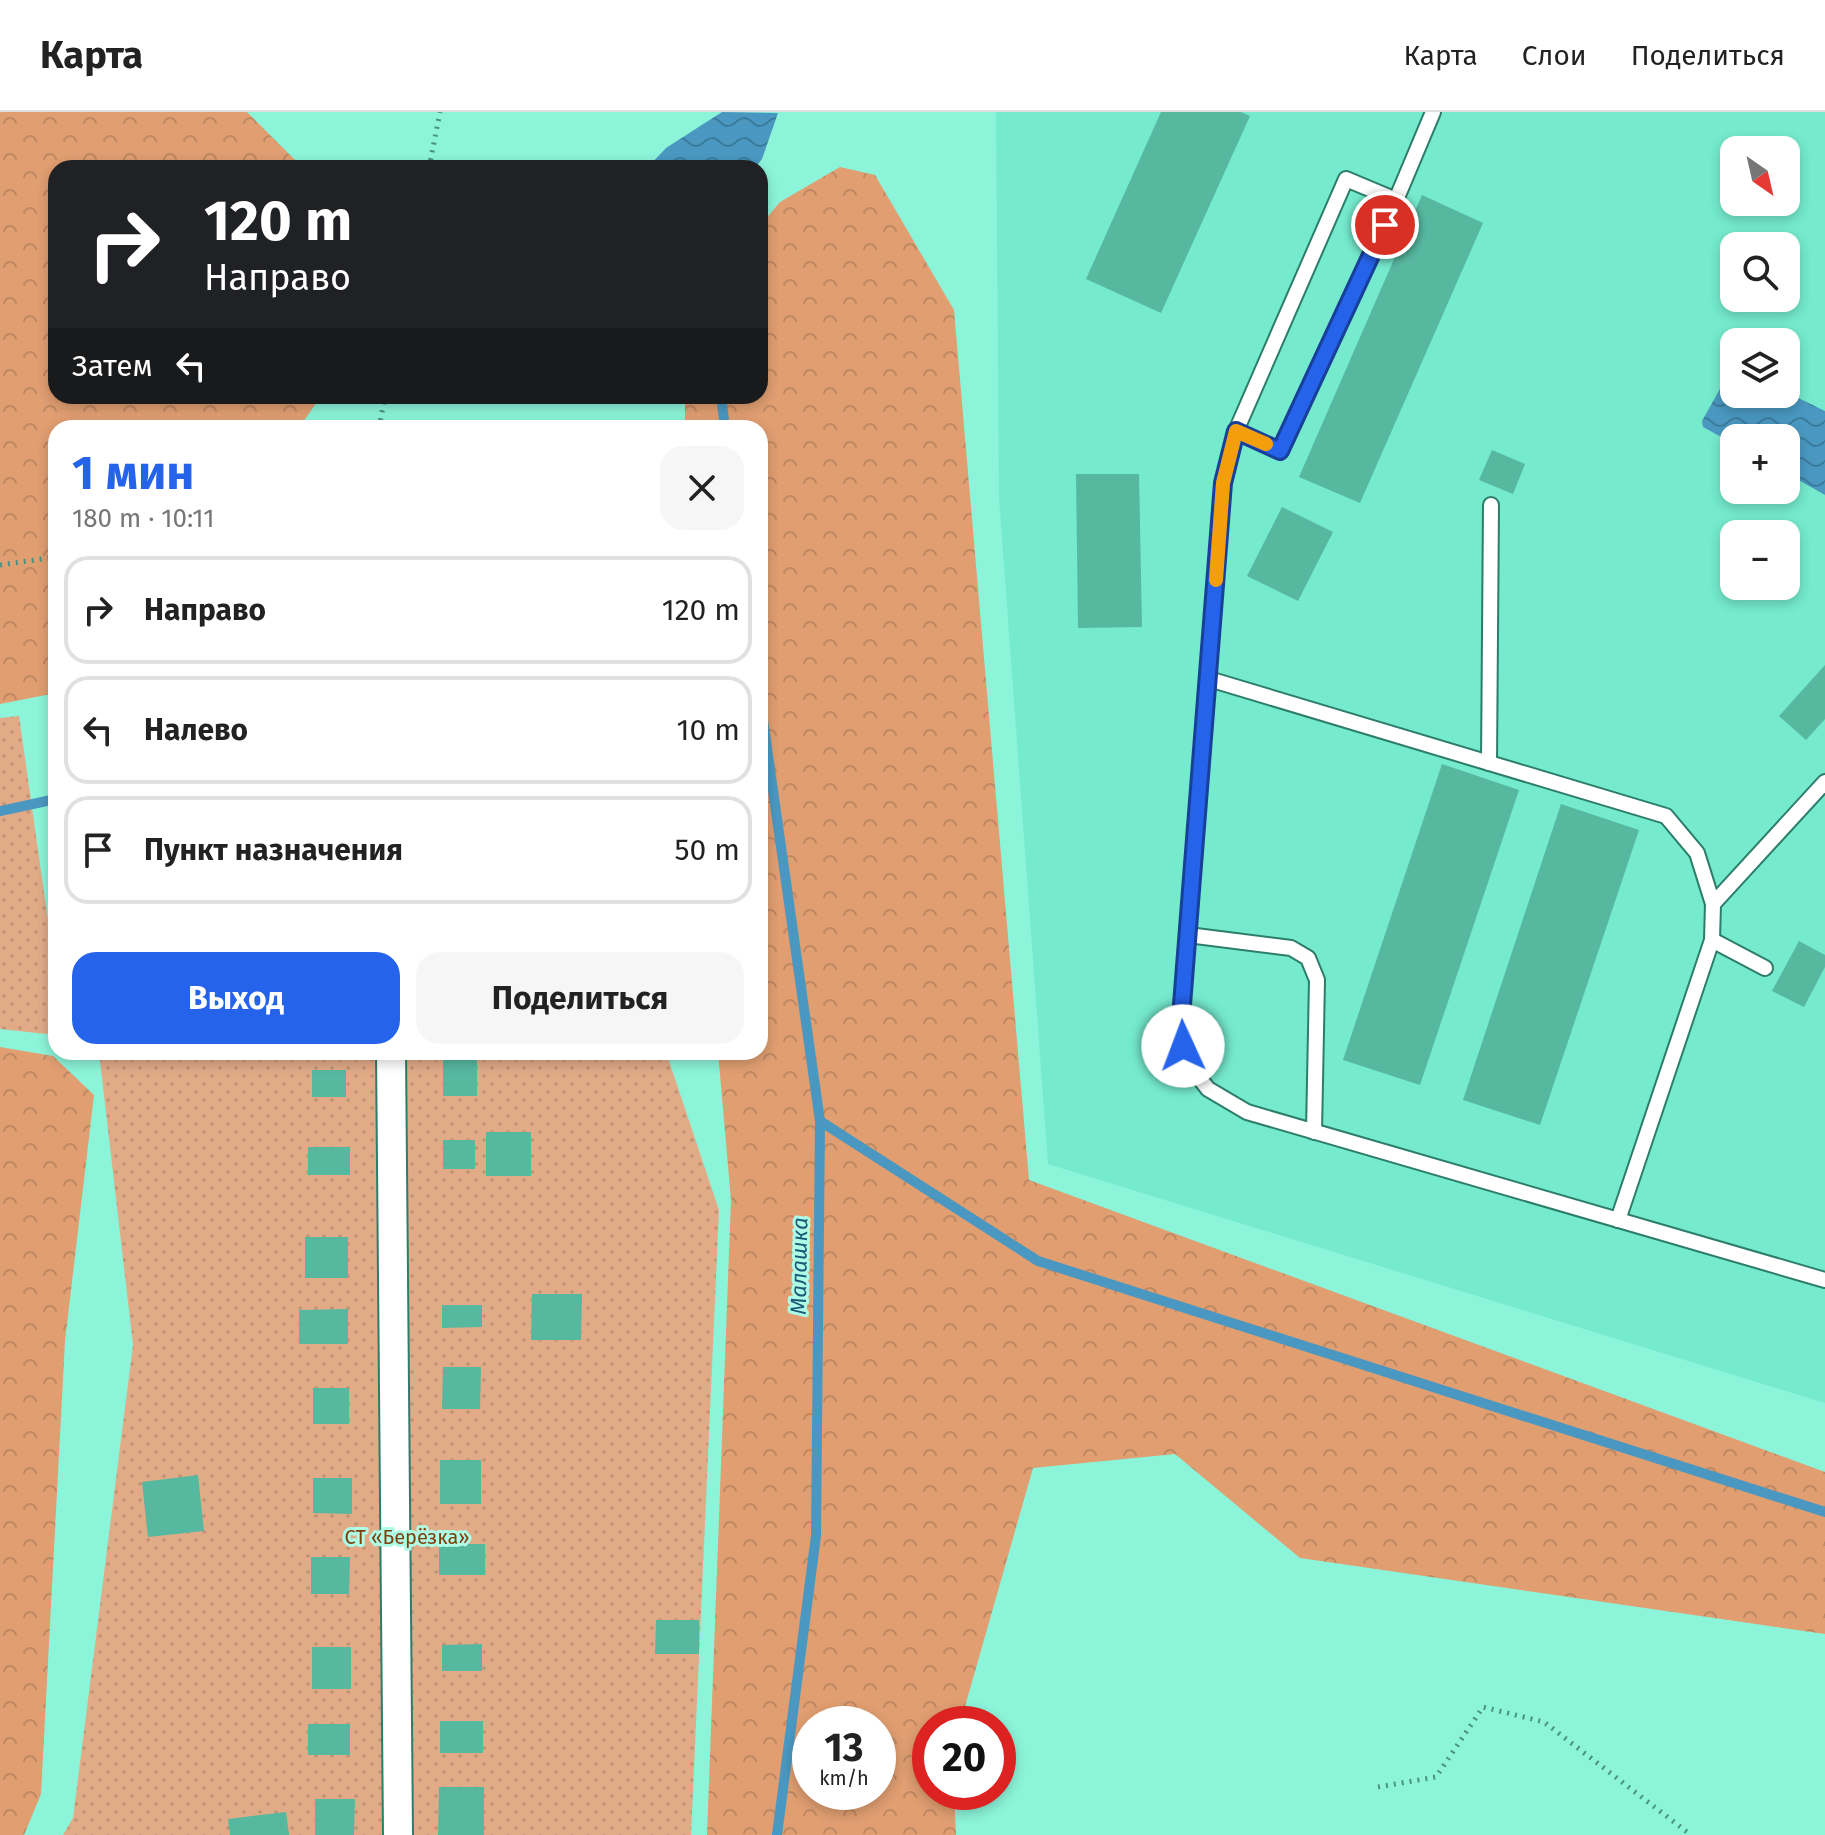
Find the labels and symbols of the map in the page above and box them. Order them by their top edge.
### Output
north arrow [1720,136,1800,216]
pin [1351,191,1419,259]
position arrow [1141,1004,1225,1088]
water label: Малашка [785,1217,813,1315]
park label: СТ «Берёзка» [344,1525,470,1549]
speed limit sign: 20 [912,1706,1016,1810]

